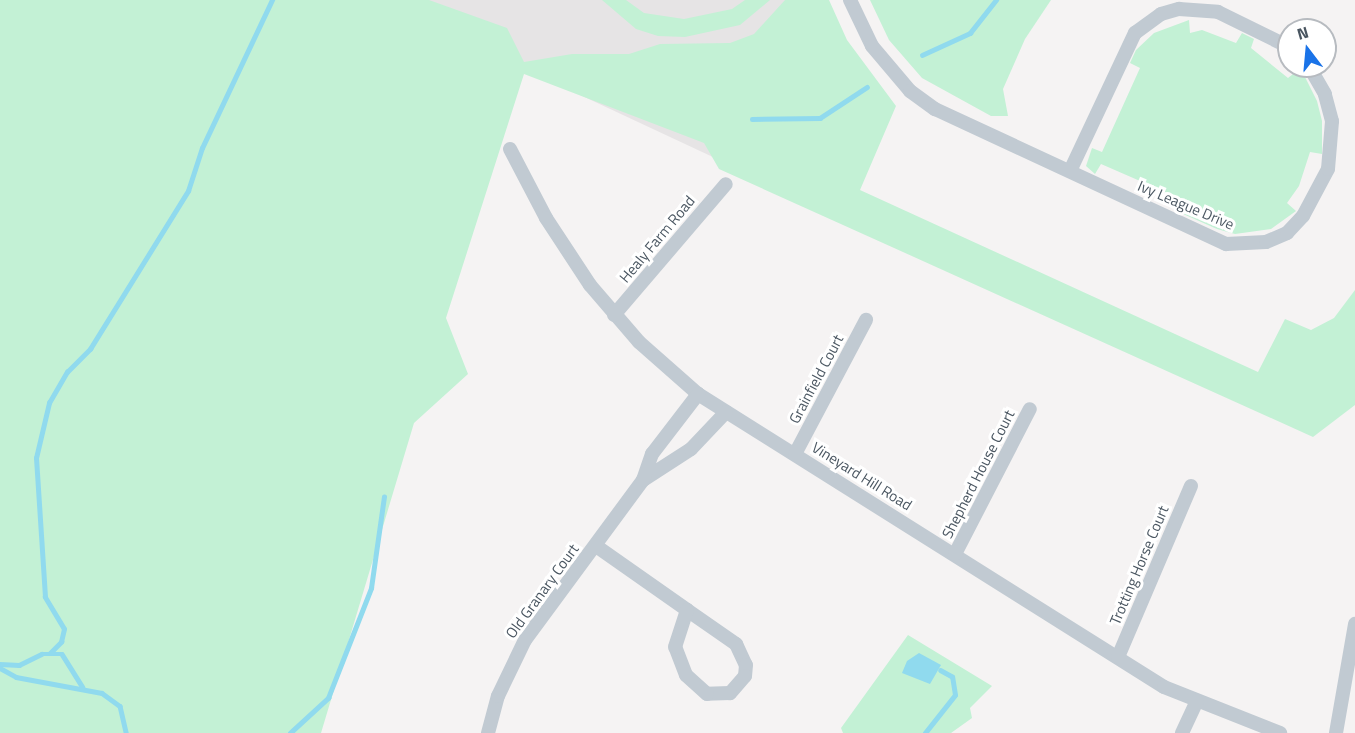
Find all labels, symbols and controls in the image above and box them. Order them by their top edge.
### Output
north arrow [1277,18,1337,78]
text: N [1294,20,1311,46]
street label: Ivy League Drive [1135,177,1237,233]
street label: Healy Farm Road [616,192,698,286]
street label: Grainfield Court [785,331,847,427]
street label: Shepherd House Court [938,407,1018,541]
street label: Vineyard Hill Road [809,438,915,514]
street label: Trotting Horse Court [1106,503,1172,627]
street label: Old Granary Court [502,540,582,642]

